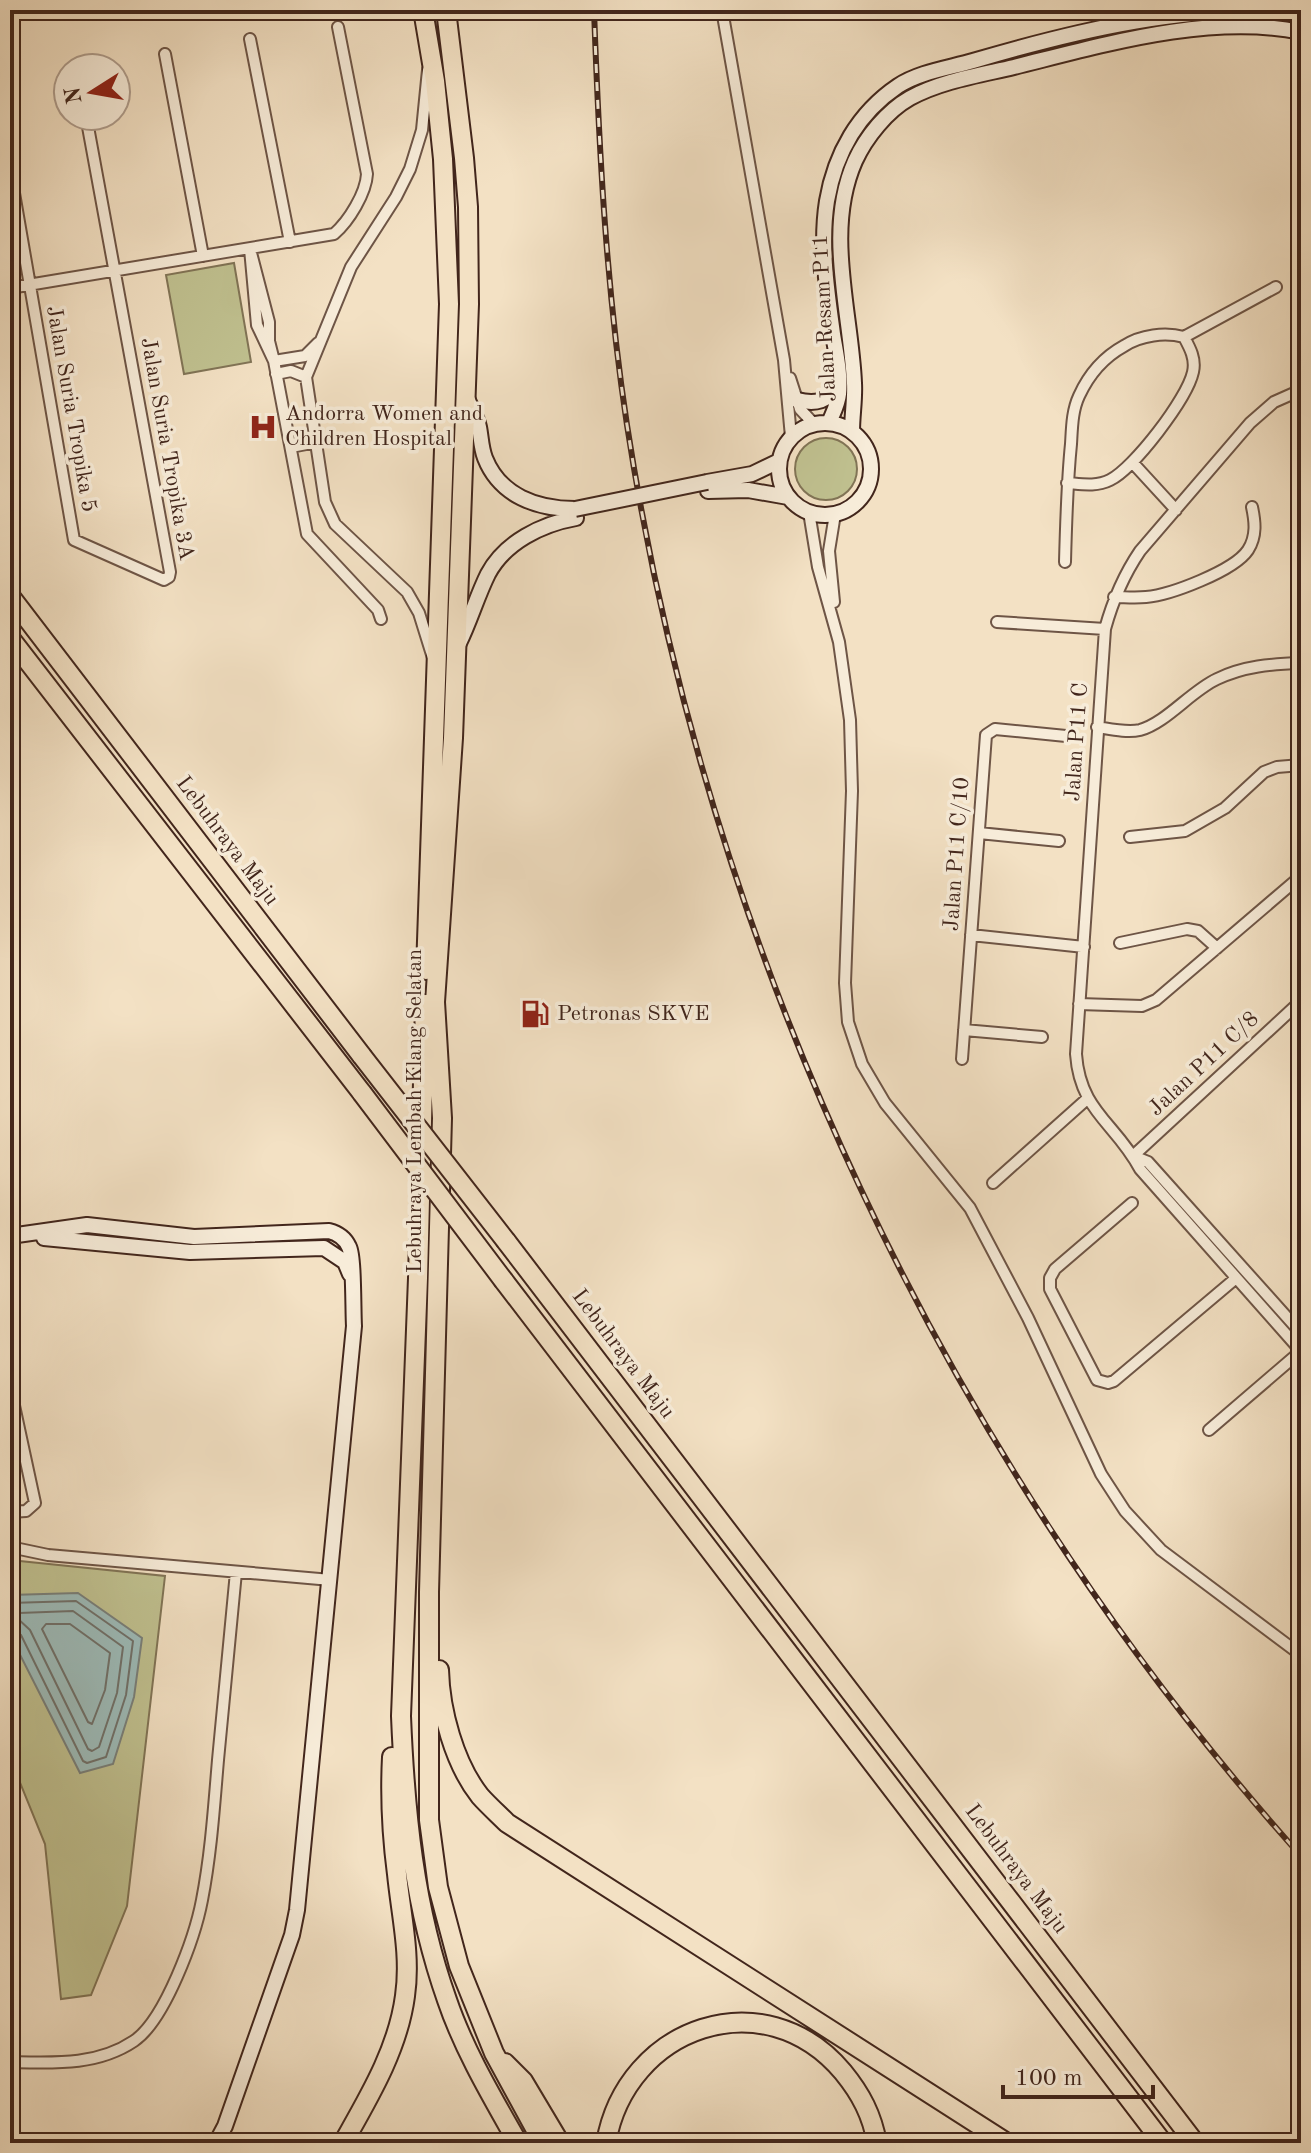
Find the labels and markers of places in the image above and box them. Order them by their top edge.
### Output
place label: Andorra Women and Children Hospital [285,403,483,450]
hospital icon: Andorra Women and Children Hospital [248,412,278,442]
fuel station icon: Petronas SKVE [520,999,550,1029]
place label: Petronas SKVE [557,1003,709,1025]

